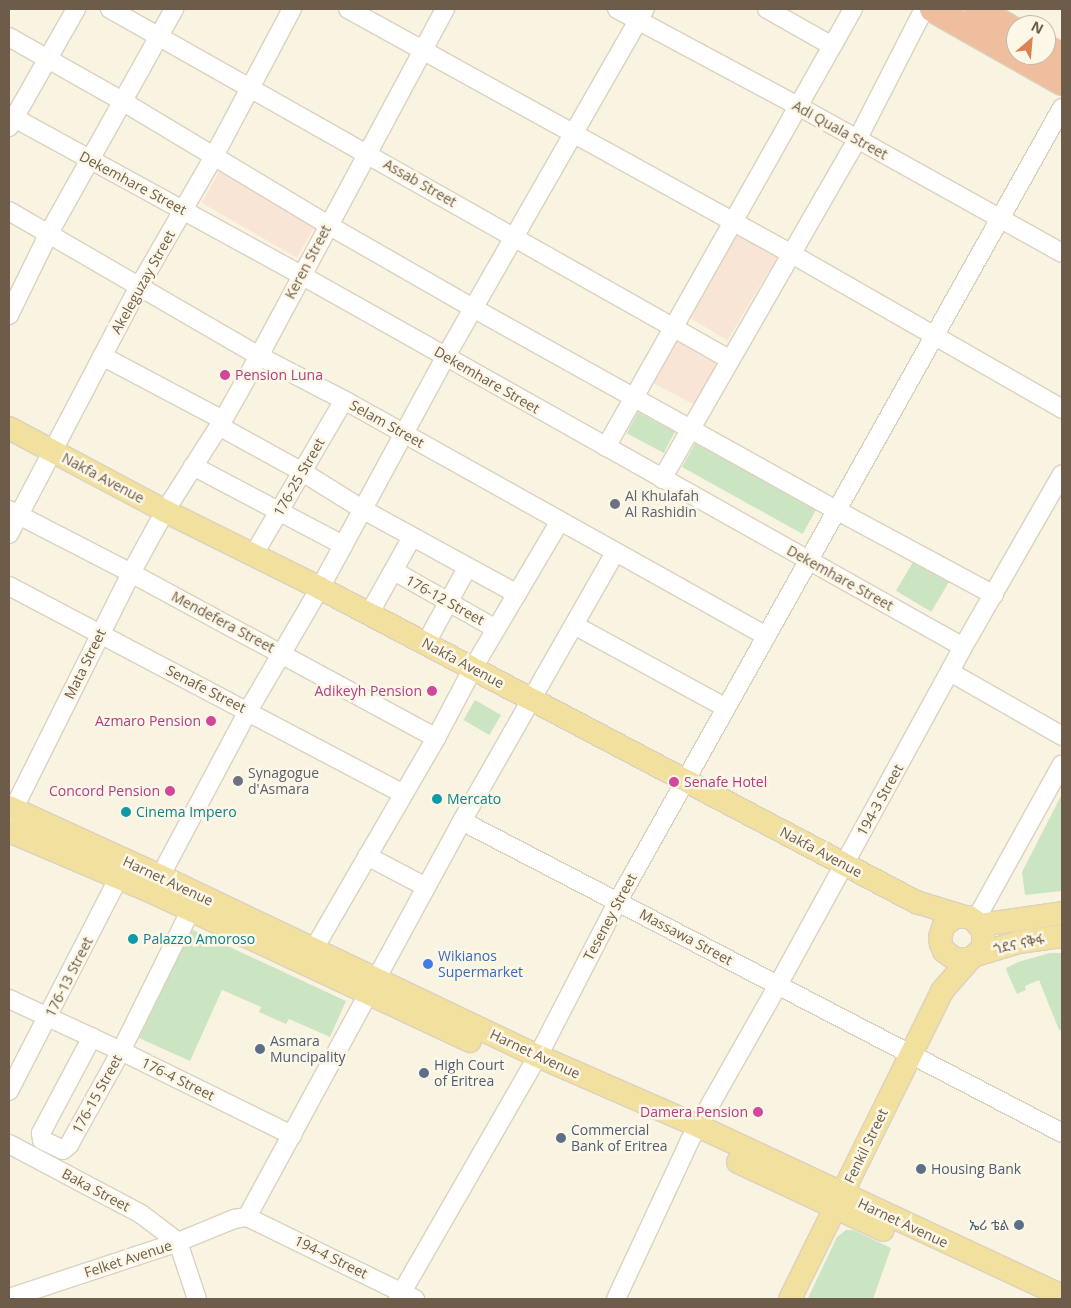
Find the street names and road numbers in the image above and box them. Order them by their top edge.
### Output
street label: Adi Quala Street [790,97,890,163]
street label: Dekemhare Street [77,148,189,218]
street label: Assab Street [381,155,459,211]
street label: Keren Street [281,222,335,302]
street label: Akeleguzay Street [108,227,178,337]
street label: Dekemhare Street [431,343,543,417]
street label: Selam Street [347,397,427,451]
street label: 176-25 Street [270,435,328,519]
street label: Nakfa Avenue [59,449,147,507]
street label: Dekemhare Street [784,542,896,614]
street label: 176-12 Street [403,571,487,629]
street label: Mendefera Street [169,588,277,656]
street label: Mata Street [61,626,109,702]
street label: Nakfa Avenue [419,634,507,692]
street label: Senafe Street [163,662,249,716]
street label: 194-3 Street [853,761,907,839]
street label: Nakfa Avenue [777,823,865,881]
street label: Harnet Avenue [120,853,216,909]
street label: Teseney Street [580,871,640,963]
street label: Massawa Street [637,905,735,969]
street label: ጎደና ናቅፋ [992,930,1046,958]
street label: 176-13 Street [42,934,96,1020]
street label: Harnet Avenue [487,1026,583,1082]
street label: 176-15 Street [68,1052,126,1136]
street label: 176-4 Street [139,1054,217,1104]
street label: Fenkil Street [841,1106,891,1186]
street label: Baka Street [59,1165,133,1215]
street label: Harnet Avenue [855,1195,951,1251]
street label: 194-4 Street [292,1232,370,1282]
street label: Felket Avenue [82,1237,174,1281]

